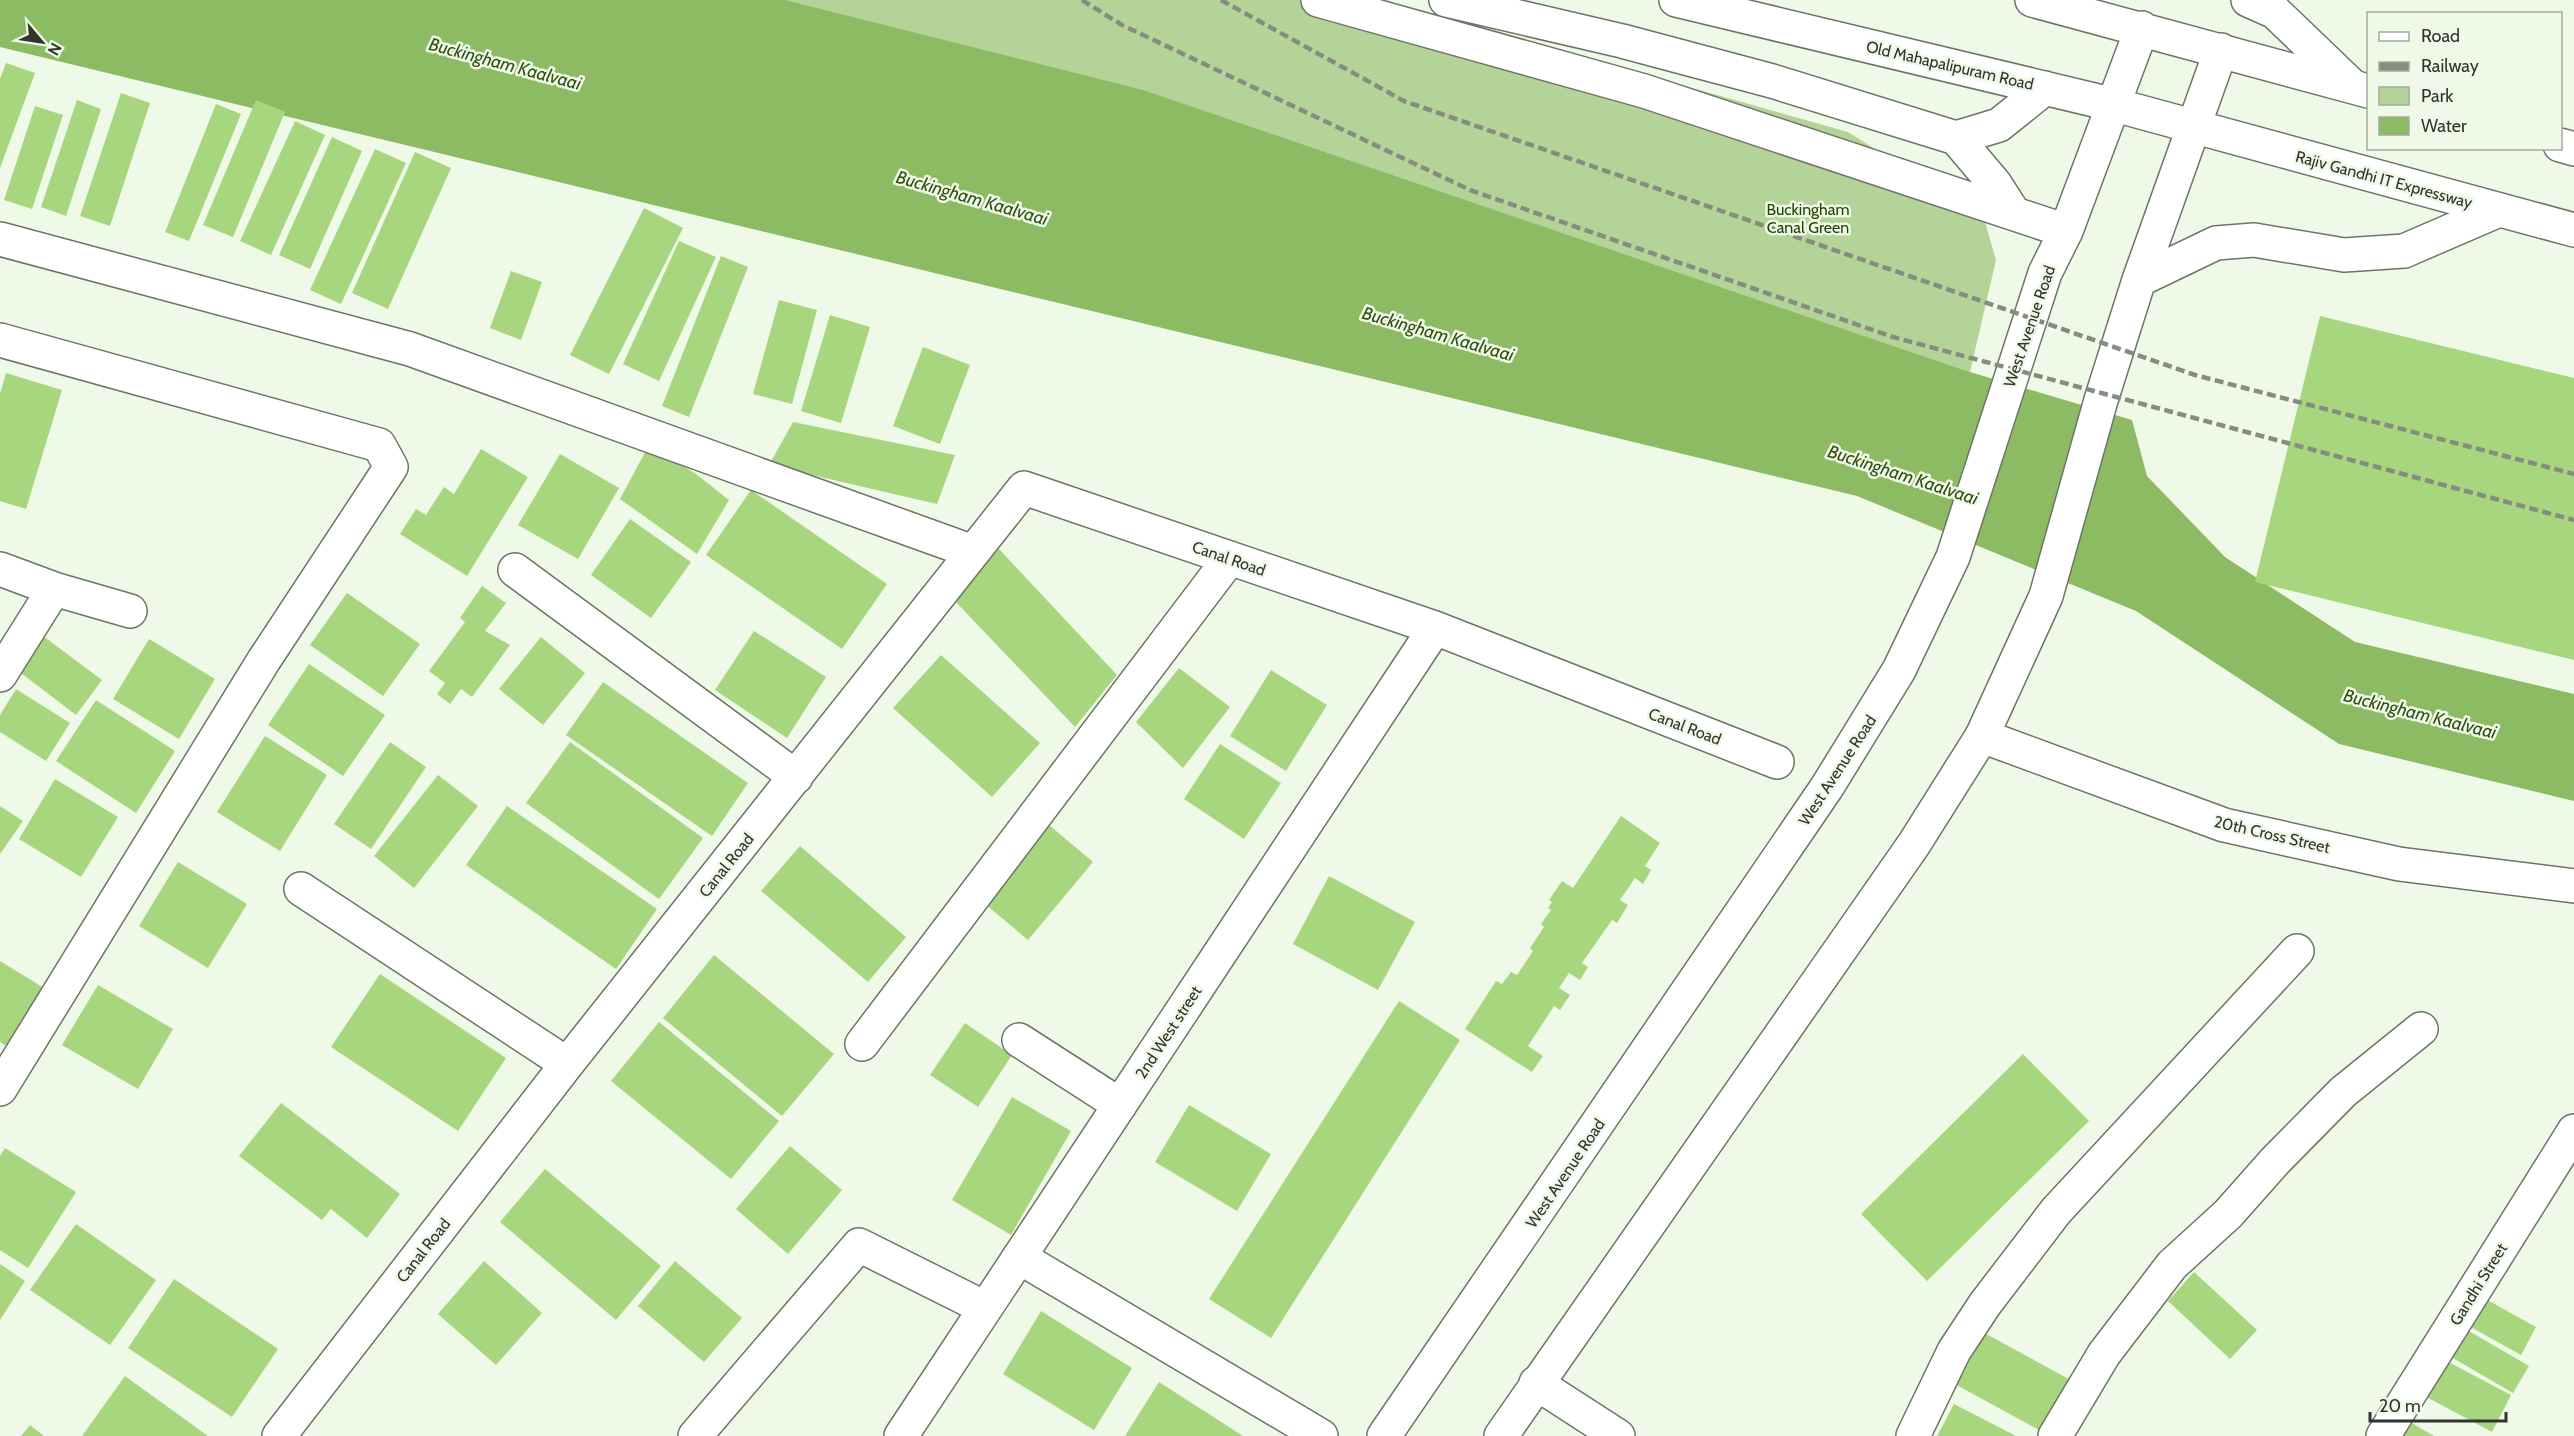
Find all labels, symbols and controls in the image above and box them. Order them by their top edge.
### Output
north arrow [12,12,72,72]
legend [2367,12,2562,150]
text: Road [2421,25,2460,47]
water label: Buckingham Kaalvaai [426,33,585,95]
street label: Old Mahapalipuram Road [1864,37,2036,94]
text: N [44,39,66,59]
text: Railway [2421,55,2479,77]
text: Park [2421,85,2454,107]
text: Water [2421,115,2467,137]
street label: Rajiv Gandhi IT Expressway [2293,147,2474,212]
water label: Buckingham Kaalvaai [894,166,1051,230]
park label: Buckingham Canal Green [1767,200,1849,237]
street label: West Avenue Road [2000,263,2059,389]
water label: Buckingham Kaalvaai [1360,302,1517,366]
water label: Buckingham Kaalvaai [1825,440,1982,510]
street label: Canal Road [1190,537,1268,580]
water label: Buckingham Kaalvaai [2341,684,2500,744]
street label: Canal Road [1646,704,1724,749]
street label: West Avenue Road [1795,712,1880,829]
street label: 20th Cross Street [2212,812,2332,857]
street label: Canal Road [695,830,758,901]
street label: 2nd West street [1131,982,1206,1082]
street label: West Avenue Road [1522,1115,1609,1231]
street label: Canal Road [392,1214,454,1286]
street label: Gandhi Street [2446,1239,2511,1329]
scale bar [2370,1385,2506,1423]
text: 20 m [2379,1395,2421,1417]

